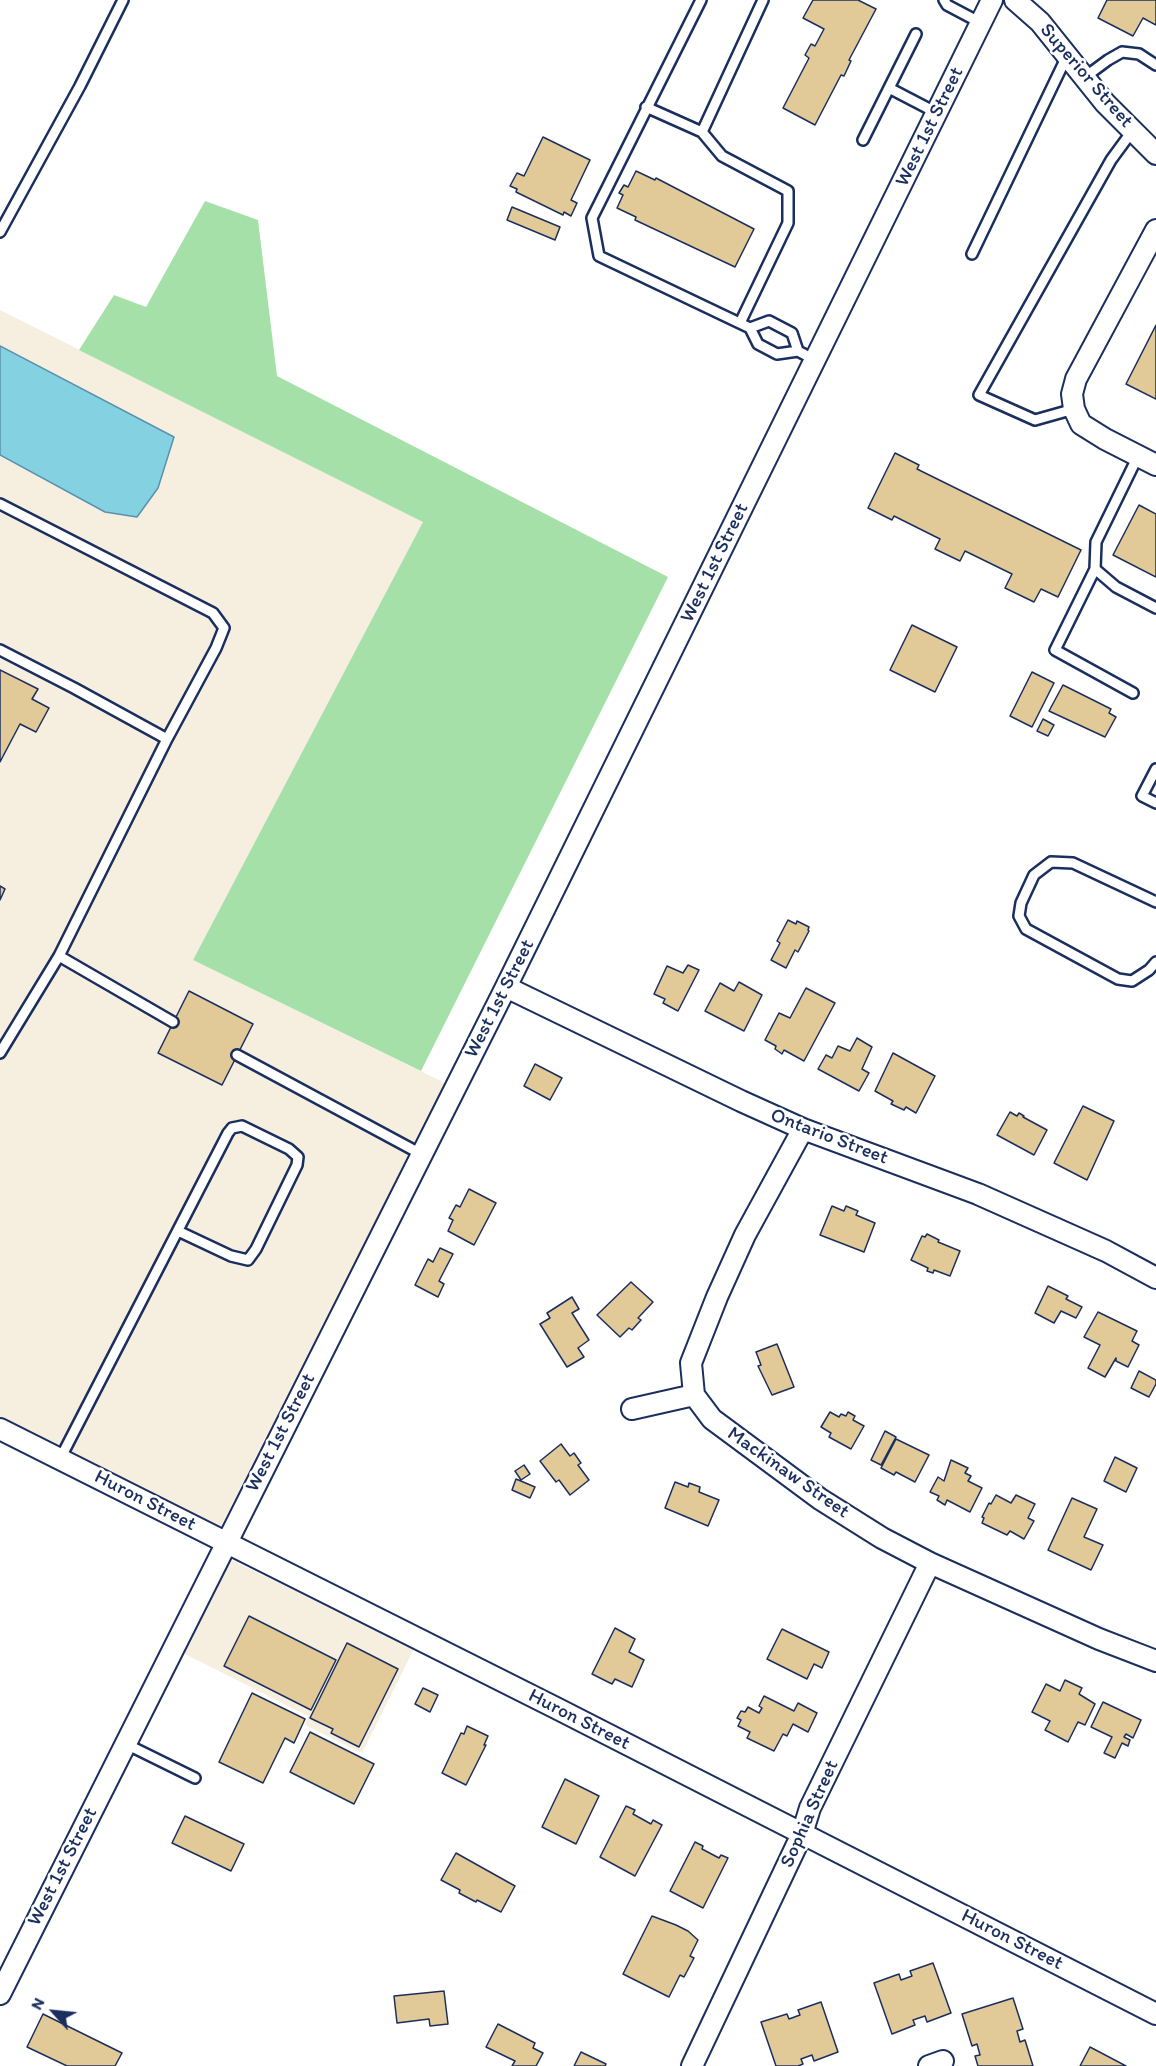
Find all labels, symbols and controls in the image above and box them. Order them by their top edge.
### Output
street label: Superior Street [1034,19,1138,133]
street label: West 1st Street [891,63,969,191]
street label: West 1st Street [676,499,754,627]
street label: West 1st Street [460,936,540,1062]
street label: Ontario Street [767,1104,891,1170]
street label: West 1st Street [241,1370,321,1496]
street label: Mackinaw Street [722,1422,854,1524]
street label: Huron Street [90,1465,200,1537]
street label: Huron Street [524,1684,634,1756]
street label: Sophia Street [776,1757,844,1871]
street label: West 1st Street [23,1804,103,1930]
street label: Huron Street [957,1904,1067,1976]
north arrow [24,1982,84,2042]
text: N [27,1994,48,2013]

